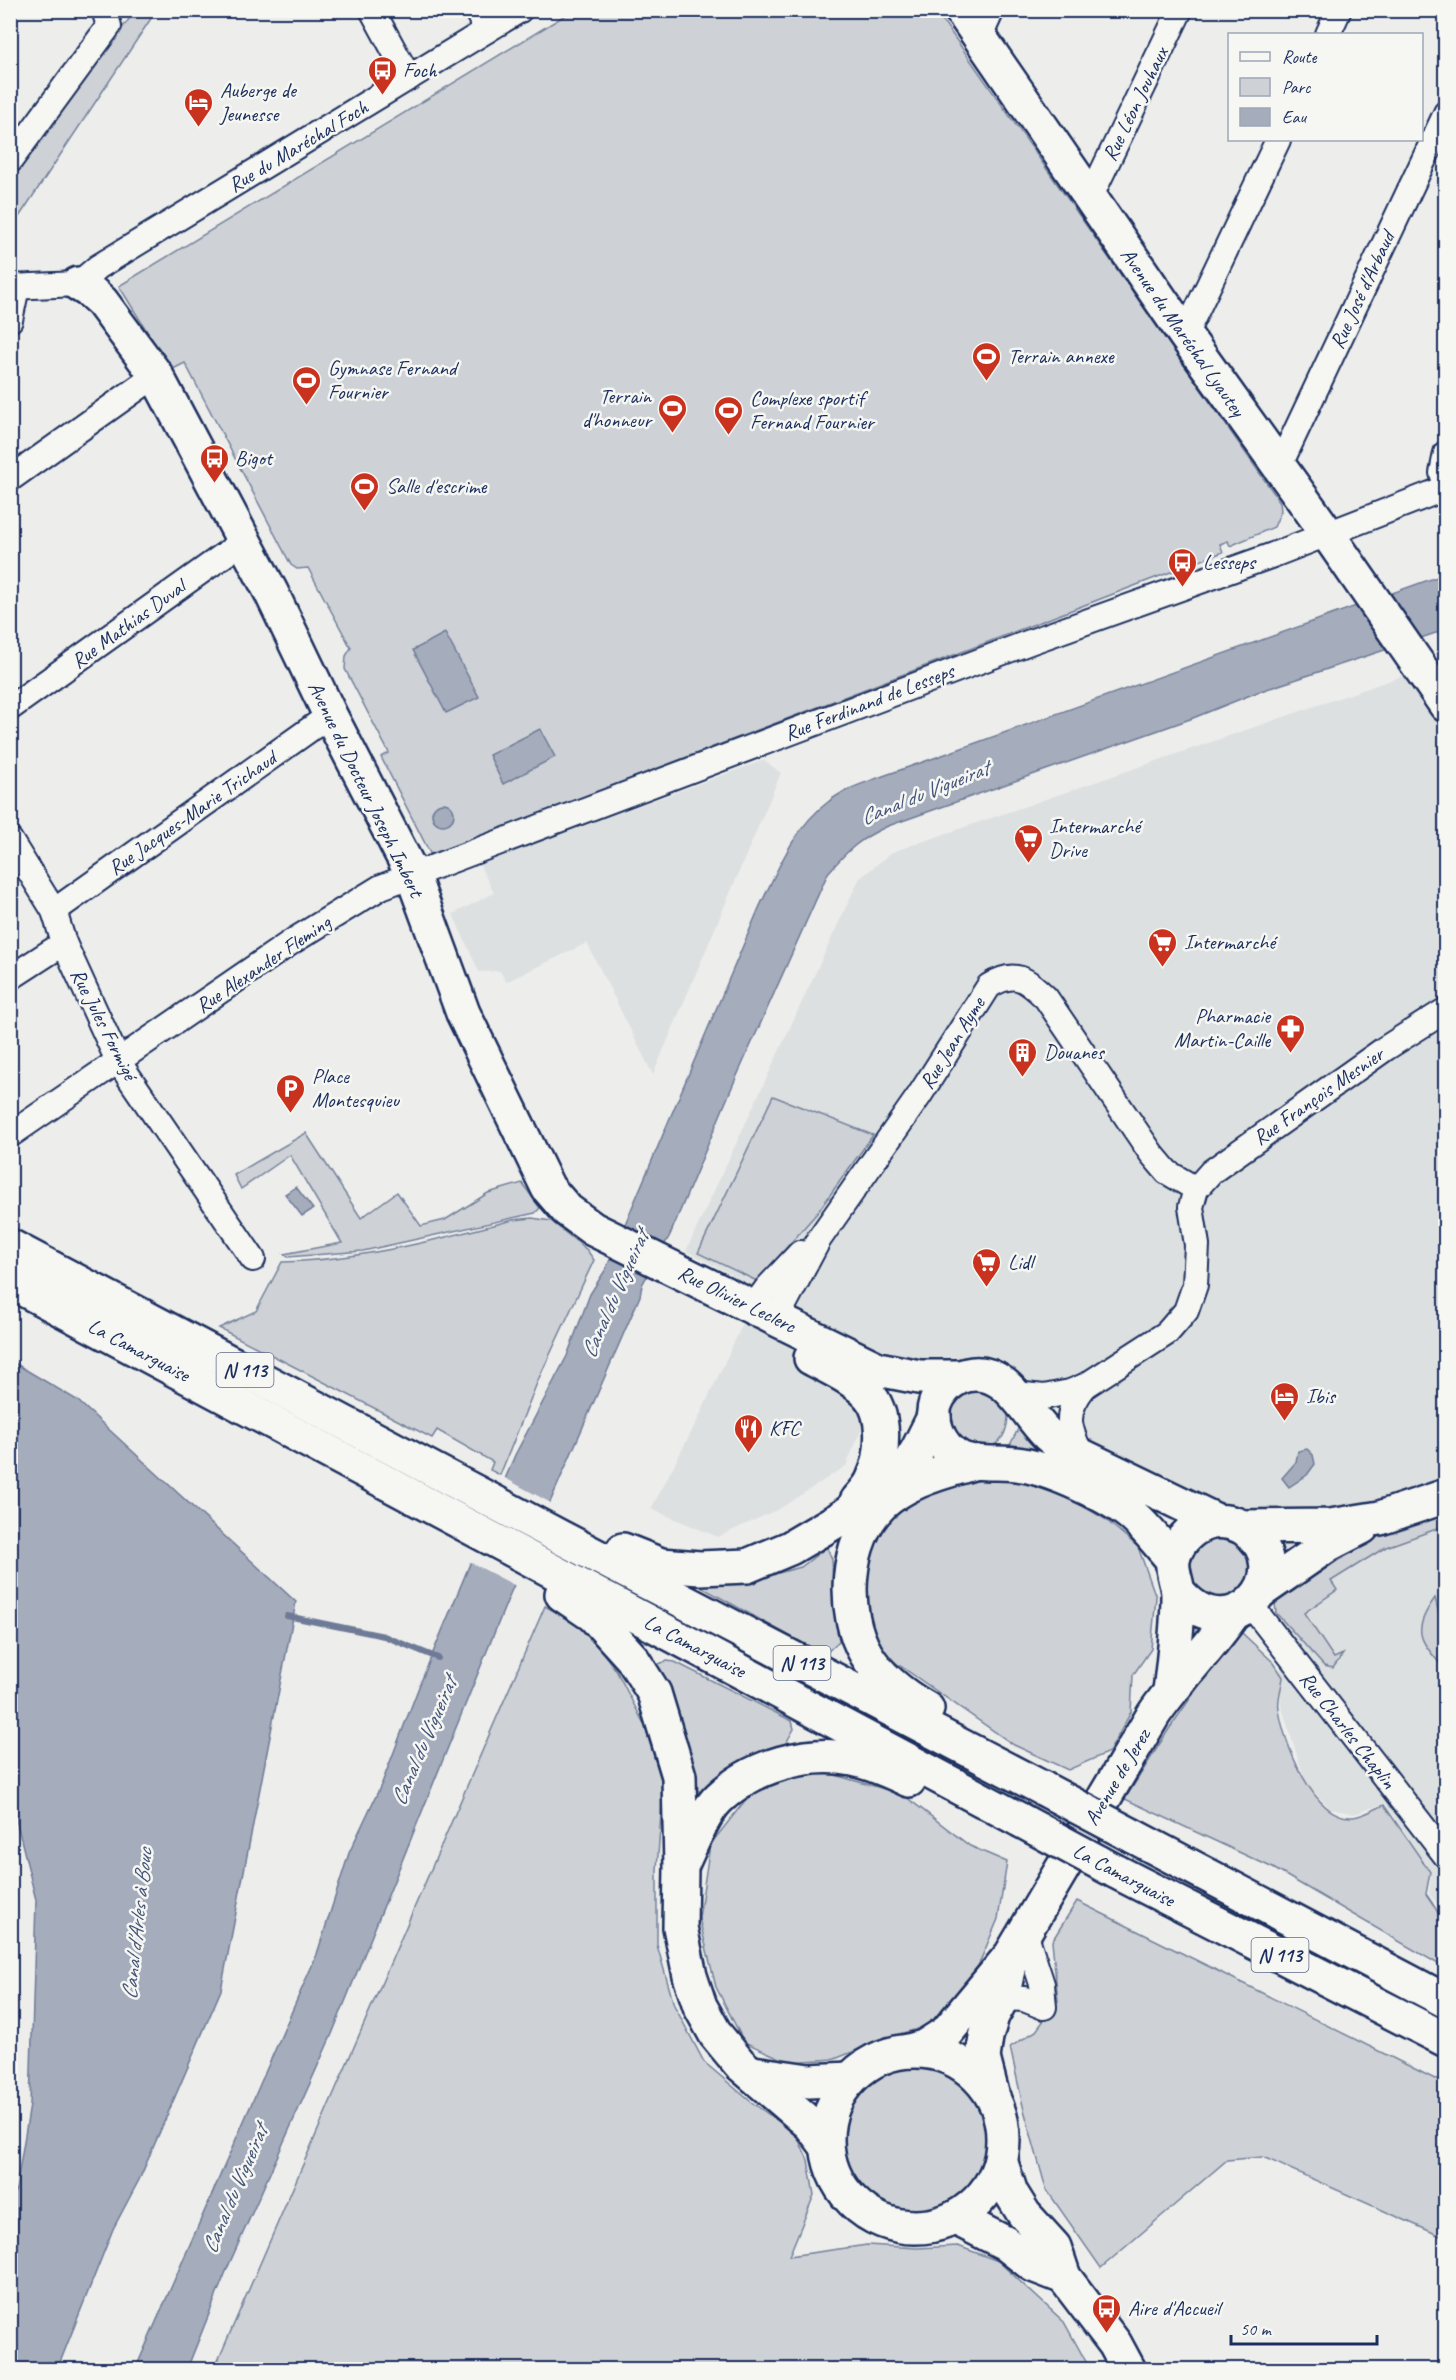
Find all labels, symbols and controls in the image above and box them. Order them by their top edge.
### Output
legend [1228,33,1423,141]
street label: Rue Léon Jouhaux [1096,41,1175,165]
text: Route [1282,46,1317,68]
bus stop icon: Foch [366,54,398,96]
place label: Foch [403,57,438,83]
text: Parc [1282,76,1311,98]
place label: Auberge de Jeunesse [219,77,298,127]
hotel icon: Auberge de Jeunesse [183,86,215,128]
street label: Rue du Maréchal Foch [223,93,374,198]
text: Eau [1282,106,1307,128]
street label: Rue José d'Arbaud [1324,225,1402,353]
street label: Avenue du Maréchal Lyautey [1115,243,1252,423]
sports icon: Terrain annexe [971,340,1003,382]
place label: Terrain annexe [1008,343,1115,369]
place label: Gymnase Fernand Fournier [328,355,460,405]
sports icon: Gymnase Fernand Fournier [291,364,323,406]
place label: Terrain d'honneur [582,383,653,433]
place label: Complexe sportif Fernand Fournier [750,385,876,435]
sports icon: Terrain d'honneur [656,392,688,434]
sports icon: Complexe sportif Fernand Fournier [713,394,745,436]
bus stop icon: Bigot [198,442,230,484]
place label: Bigot [235,445,274,471]
sports icon: Salle d'escrime [349,470,381,512]
place label: Salle d'escrime [386,473,487,499]
bus stop icon: Lesseps [1166,546,1198,588]
place label: Lesseps [1203,549,1257,575]
street label: Rue Mathias Duval [66,572,193,674]
street label: Rue Ferdinand de Lesseps [781,657,959,746]
street label: Avenue du Docteur Joseph Imbert [302,677,430,903]
street label: Rue Jacques-Marie Trichaud [103,743,284,881]
water label: Canal du Vigueirat [856,752,998,831]
place label: Intermarché Drive [1049,813,1143,863]
supermarket icon: Intermarché Drive [1012,822,1044,864]
street label: Rue Alexander Fleming [191,908,337,1019]
supermarket icon: Intermarché [1147,926,1179,968]
place label: Intermarché [1184,929,1278,955]
street label: Rue Jules Formigé [65,964,145,1087]
street label: Rue Jean Ayme [914,991,991,1094]
place label: Pharmacie Martin-Caille [1174,1003,1272,1053]
pharmacy icon: Pharmacie Martin-Caille [1275,1012,1307,1054]
building icon: Douanes [1007,1036,1039,1078]
place label: Douanes [1044,1039,1105,1065]
street label: Rue François Mesnier [1248,1040,1390,1151]
place label: Place Montesquieu [312,1063,400,1113]
parking icon: Place Montesquieu [275,1072,307,1114]
water label: Canal du Vigueirat [574,1221,658,1362]
supermarket icon: Lidl [971,1246,1003,1288]
place label: Lidl [1008,1249,1036,1275]
street label: Rue Olivier Leclerc [674,1259,801,1339]
street label: La Camarguaise [84,1312,196,1389]
road number: N 113 [216,1353,274,1387]
hotel icon: Ibis [1269,1380,1301,1422]
place label: Ibis [1306,1383,1337,1409]
restaurant icon: KFC [732,1412,764,1454]
place label: KFC [769,1415,802,1441]
street label: La Camarguaise [640,1608,752,1685]
road number: N 113 [774,1646,830,1680]
street label: Rue Charles Chaplin [1294,1666,1402,1794]
water label: Canal du Vigueirat [384,1668,466,1809]
street label: Avenue de Jerez [1078,1722,1157,1830]
street label: La Camarguaise [1069,1837,1181,1914]
water label: Canal d'Arles à Bouc [115,1844,159,2001]
road number: N 113 [1252,1938,1308,1972]
water label: Canal du Vigueirat [195,2116,277,2257]
bus stop icon: Aire d'Accueil [1091,2292,1123,2334]
place label: Aire d'Accueil [1128,2295,1224,2321]
scale bar [1231,2308,1376,2346]
text: 50 m [1240,2318,1273,2340]

